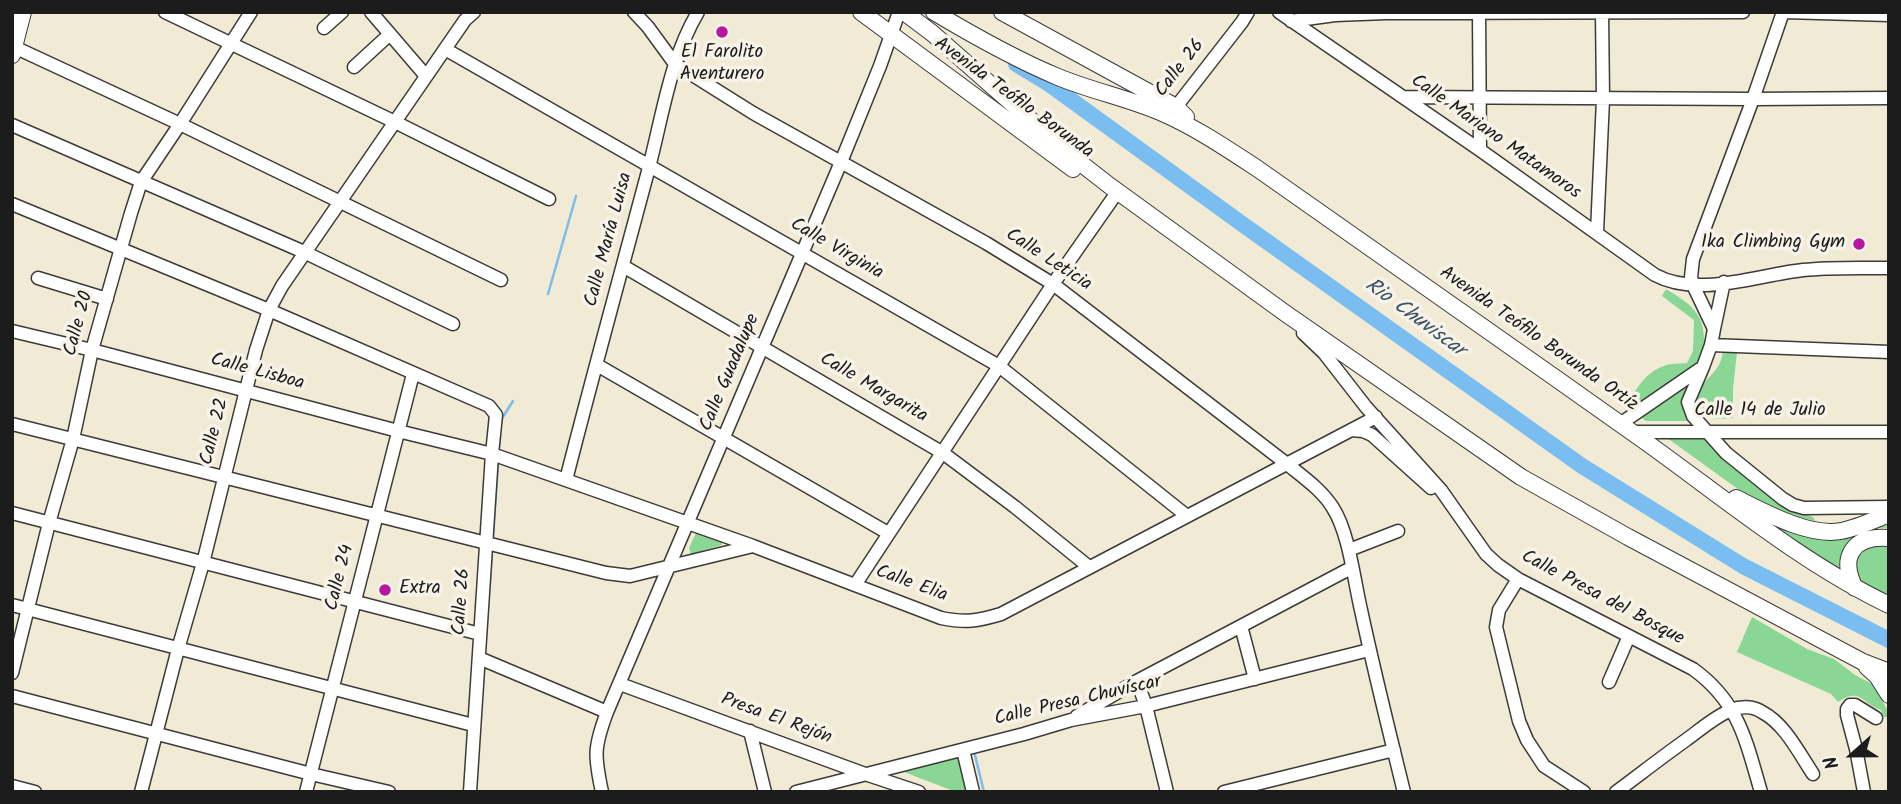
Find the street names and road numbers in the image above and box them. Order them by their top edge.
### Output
street label: Avenida Teófilo Borunda [929,33,1097,165]
street label: Calle 26 [1151,35,1211,103]
street label: Calle Mariano Matamoros [1405,71,1585,205]
street label: Calle María Luisa [581,170,639,310]
street label: Calle Virginia [785,214,887,286]
street label: Calle Leticia [1001,225,1095,297]
street label: Avenida Teófilo Borunda Ortíz [1434,263,1642,417]
street label: Calle 20 [60,289,100,359]
street label: Calle Guadalupe [696,311,766,435]
street label: Calle Margarita [815,349,931,429]
street label: Calle Lisboa [208,350,306,396]
street label: Calle 22 [197,396,235,468]
street label: Calle 14 de Julio [1694,401,1826,423]
street label: Calle 24 [322,543,360,613]
street label: Calle Presa del Bosque [1517,546,1687,652]
street label: Calle Elia [872,561,950,609]
street label: Calle 26 [449,568,477,636]
street label: Calle Presa Chuvíscar [992,672,1164,732]
street label: Presa El Rejón [717,689,835,751]

